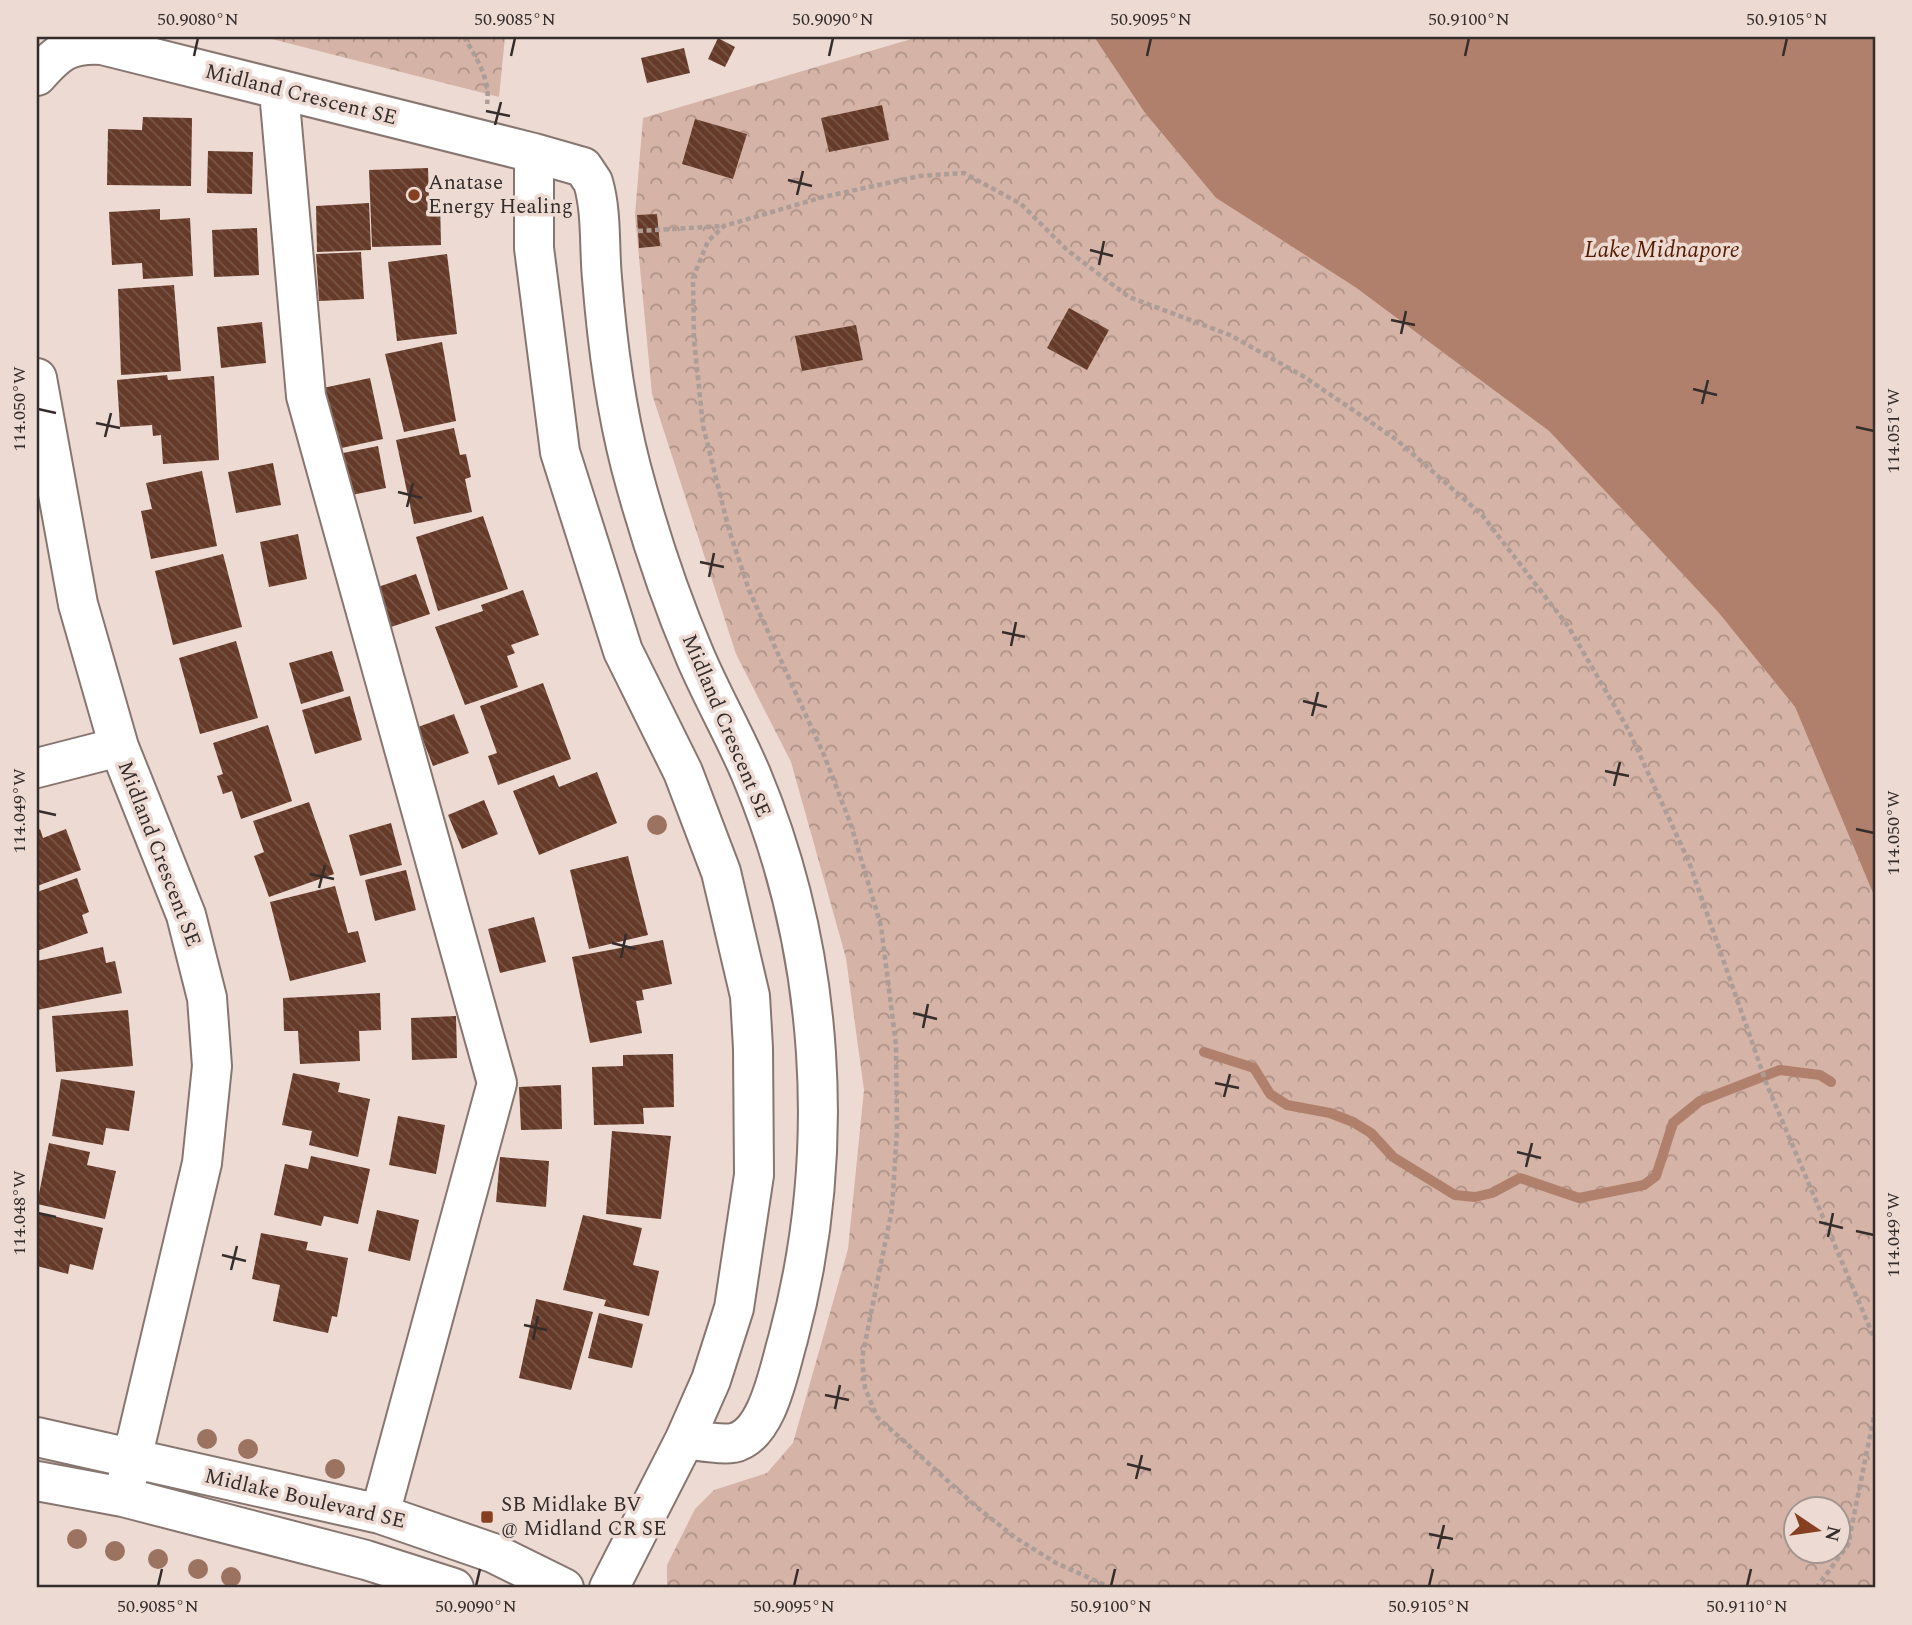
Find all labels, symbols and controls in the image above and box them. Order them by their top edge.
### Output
text: 50.9080°N [157,6,239,33]
text: 50.9085°N [474,6,556,33]
text: 50.9090°N [792,6,874,33]
text: 50.9095°N [1110,6,1192,33]
text: 50.9100°N [1428,6,1510,33]
text: 50.9105°N [1746,6,1828,33]
street label: Midland Crescent SE [202,56,400,134]
place label: Anatase Energy Healing [428,167,573,223]
marker: Anatase Energy Healing [406,187,422,203]
water label: Lake Midnapore [1584,233,1740,268]
text: 114.050°W [6,366,33,452]
text: 114.051°W [1880,388,1907,474]
street label: Midland Crescent SE [673,629,779,823]
street label: Midland Crescent SE [109,756,209,952]
text: 114.049°W [6,768,33,854]
text: 114.050°W [1880,790,1907,876]
text: 114.048°W [6,1170,33,1256]
text: 114.049°W [1880,1192,1907,1278]
street label: Midlake Boulevard SE [201,1460,409,1538]
place label: SB Midlake BV @ Midland CR SE [501,1489,667,1545]
north arrow [1783,1496,1853,1566]
marker: SB Midlake BV @ Midland CR SE [479,1509,495,1525]
text: N [1816,1523,1848,1544]
text: 50.9085°N [117,1593,199,1620]
text: 50.9090°N [435,1593,517,1620]
text: 50.9095°N [753,1593,835,1620]
text: 50.9100°N [1070,1593,1152,1620]
text: 50.9105°N [1388,1593,1470,1620]
text: 50.9110°N [1706,1593,1788,1620]

